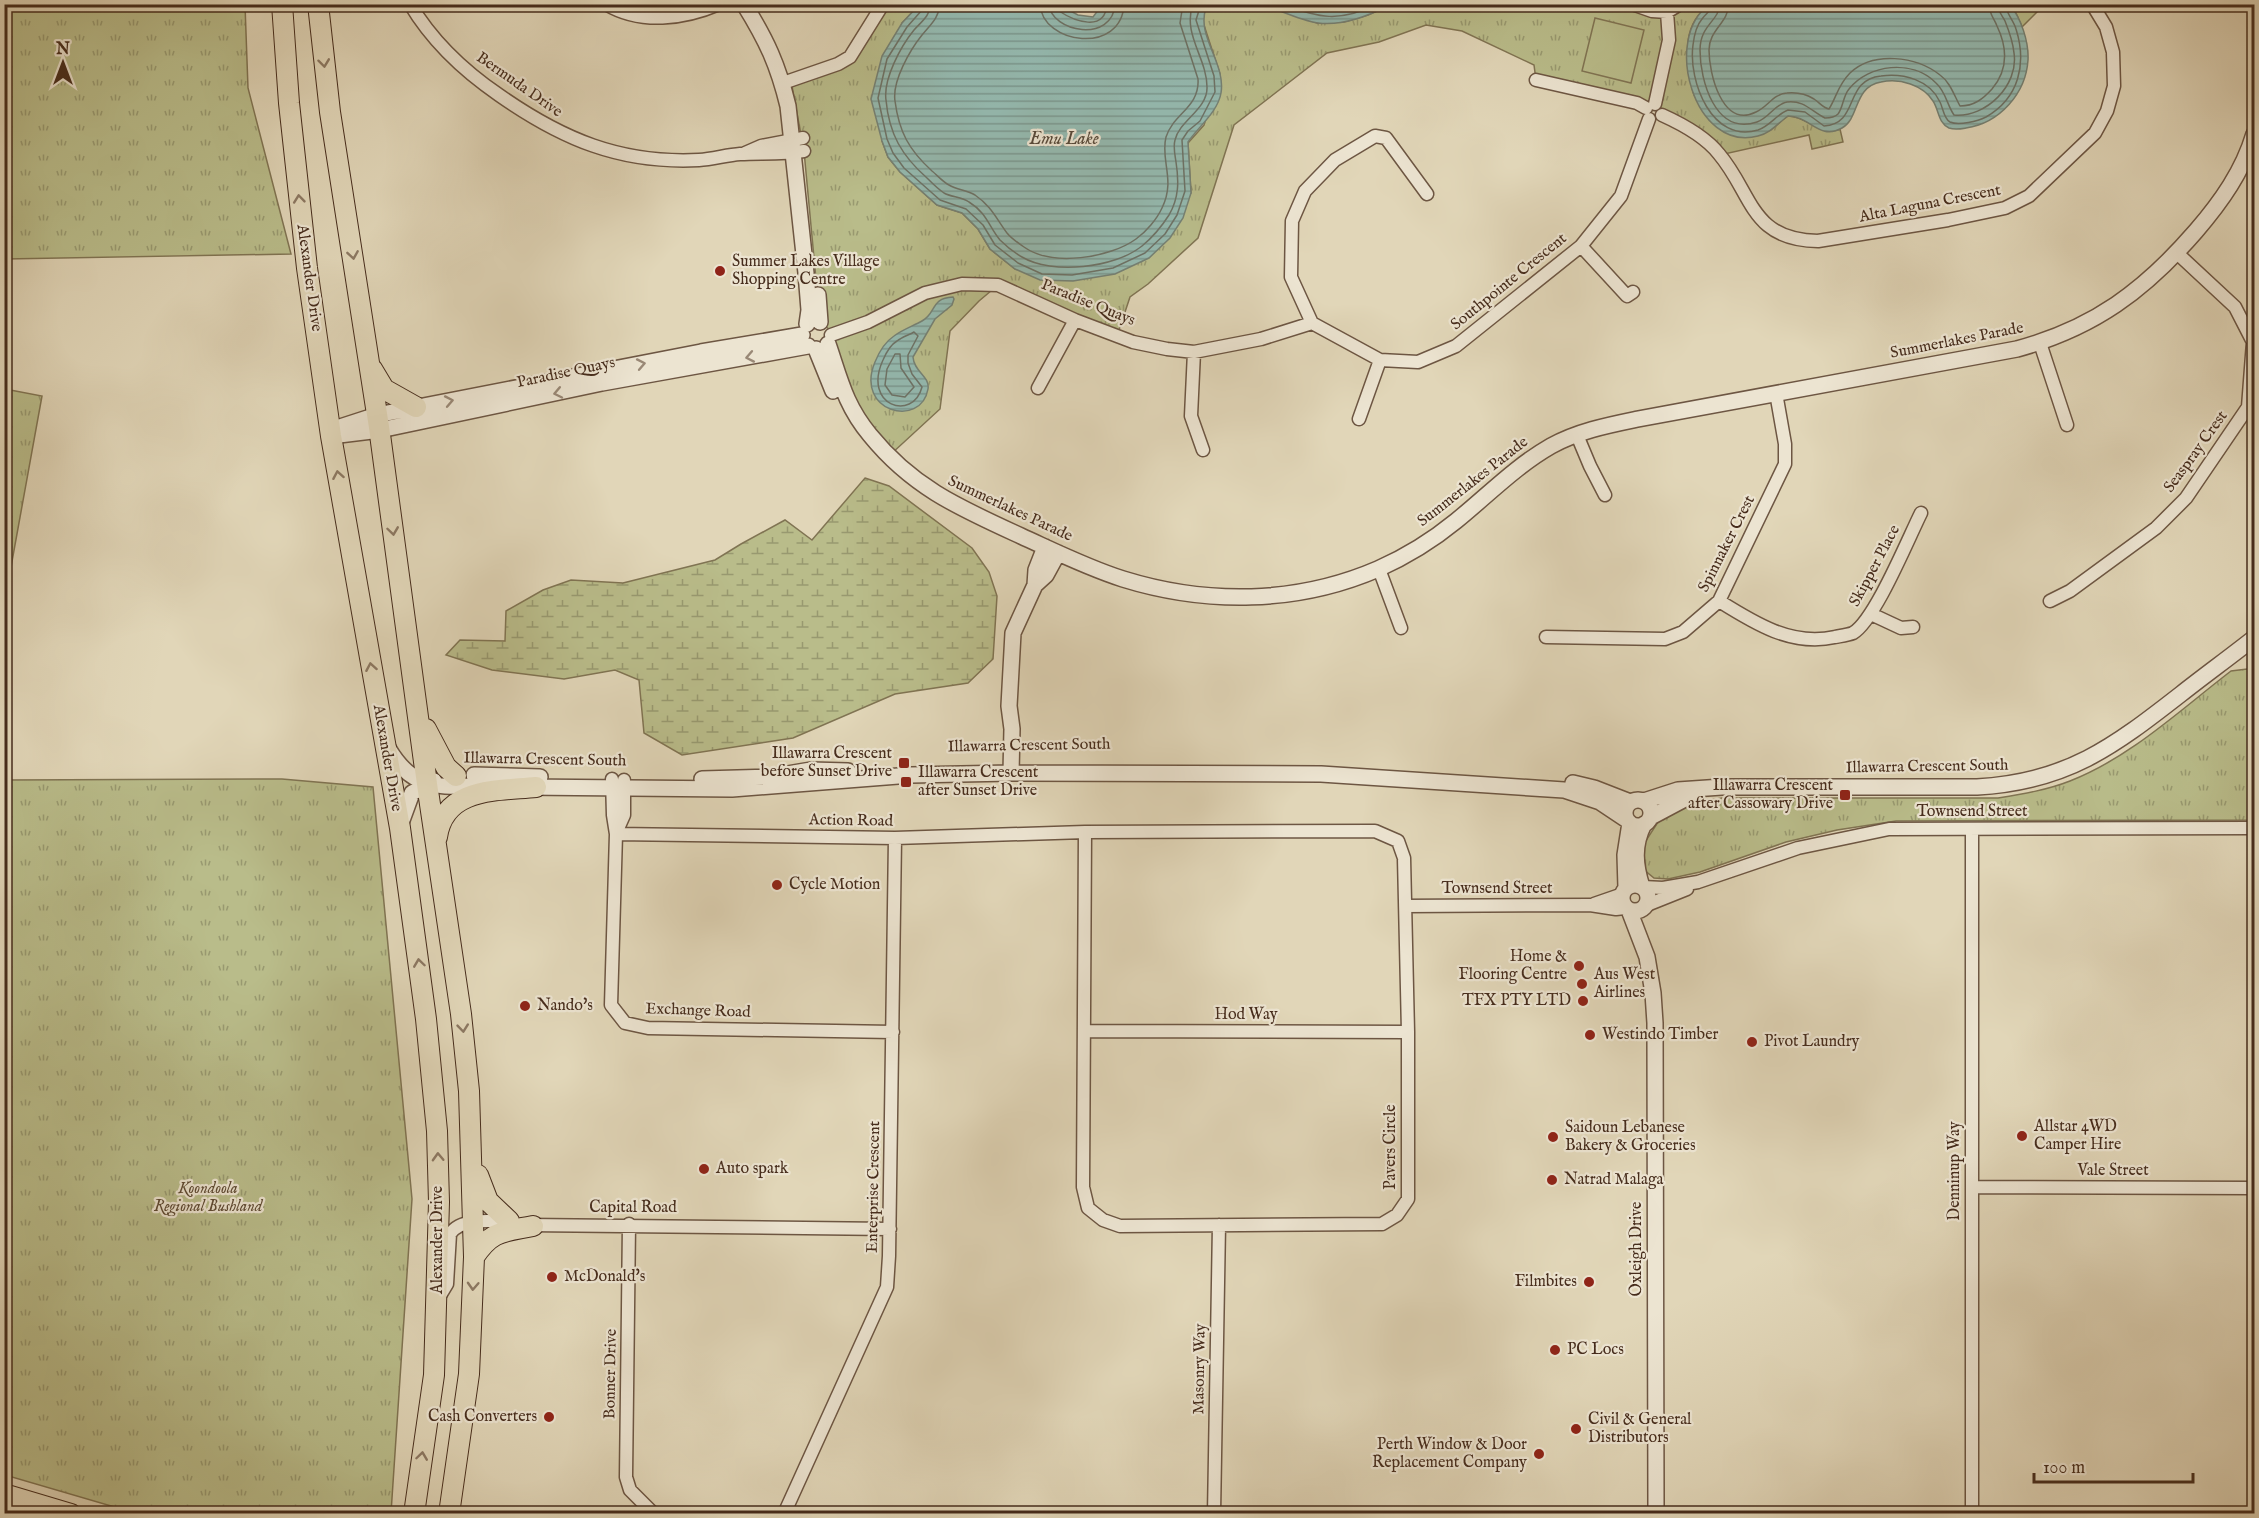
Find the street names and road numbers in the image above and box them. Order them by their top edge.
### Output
street label: Bermuda Drive [472,48,566,122]
street label: Alta Laguna Crescent [1857,180,2003,228]
street label: Alexander Drive [291,222,326,333]
street label: Southpointe Crescent [1447,229,1572,335]
street label: Paradise Quays [1038,275,1138,331]
street label: Summerlakes Parade [1889,318,2025,364]
street label: Paradise Quays [515,353,617,393]
street label: Seaspray Crest [2160,407,2233,497]
street label: Summerlakes Parade [1414,432,1532,532]
street label: Summerlakes Parade [944,471,1076,547]
street label: Spinnaker Crest [1694,492,1760,596]
street label: Skipper Place [1845,522,1905,610]
street label: Alexander Drive [368,702,406,813]
street label: Illawarra Crescent South [947,735,1111,757]
street label: Illawarra Crescent South [463,749,627,771]
street label: Illawarra Crescent South [1845,756,2009,778]
street label: Townsend Street [1917,802,2028,822]
street label: Action Road [808,810,894,832]
street label: Townsend Street [1442,879,1553,899]
street label: Exchange Road [645,999,751,1023]
street label: Hod Way [1214,1005,1278,1025]
street label: Pavers Circle [1381,1104,1401,1190]
street label: Enterprise Crescent [863,1120,885,1253]
street label: Denninup Way [1945,1121,1965,1221]
street label: Vale Street [2076,1161,2149,1181]
street label: Alexander Drive [428,1186,448,1295]
street label: Capital Road [589,1198,677,1218]
street label: Oxleigh Drive [1627,1202,1647,1296]
street label: Masonry Way [1189,1323,1211,1415]
street label: Bonner Drive [600,1329,622,1419]

